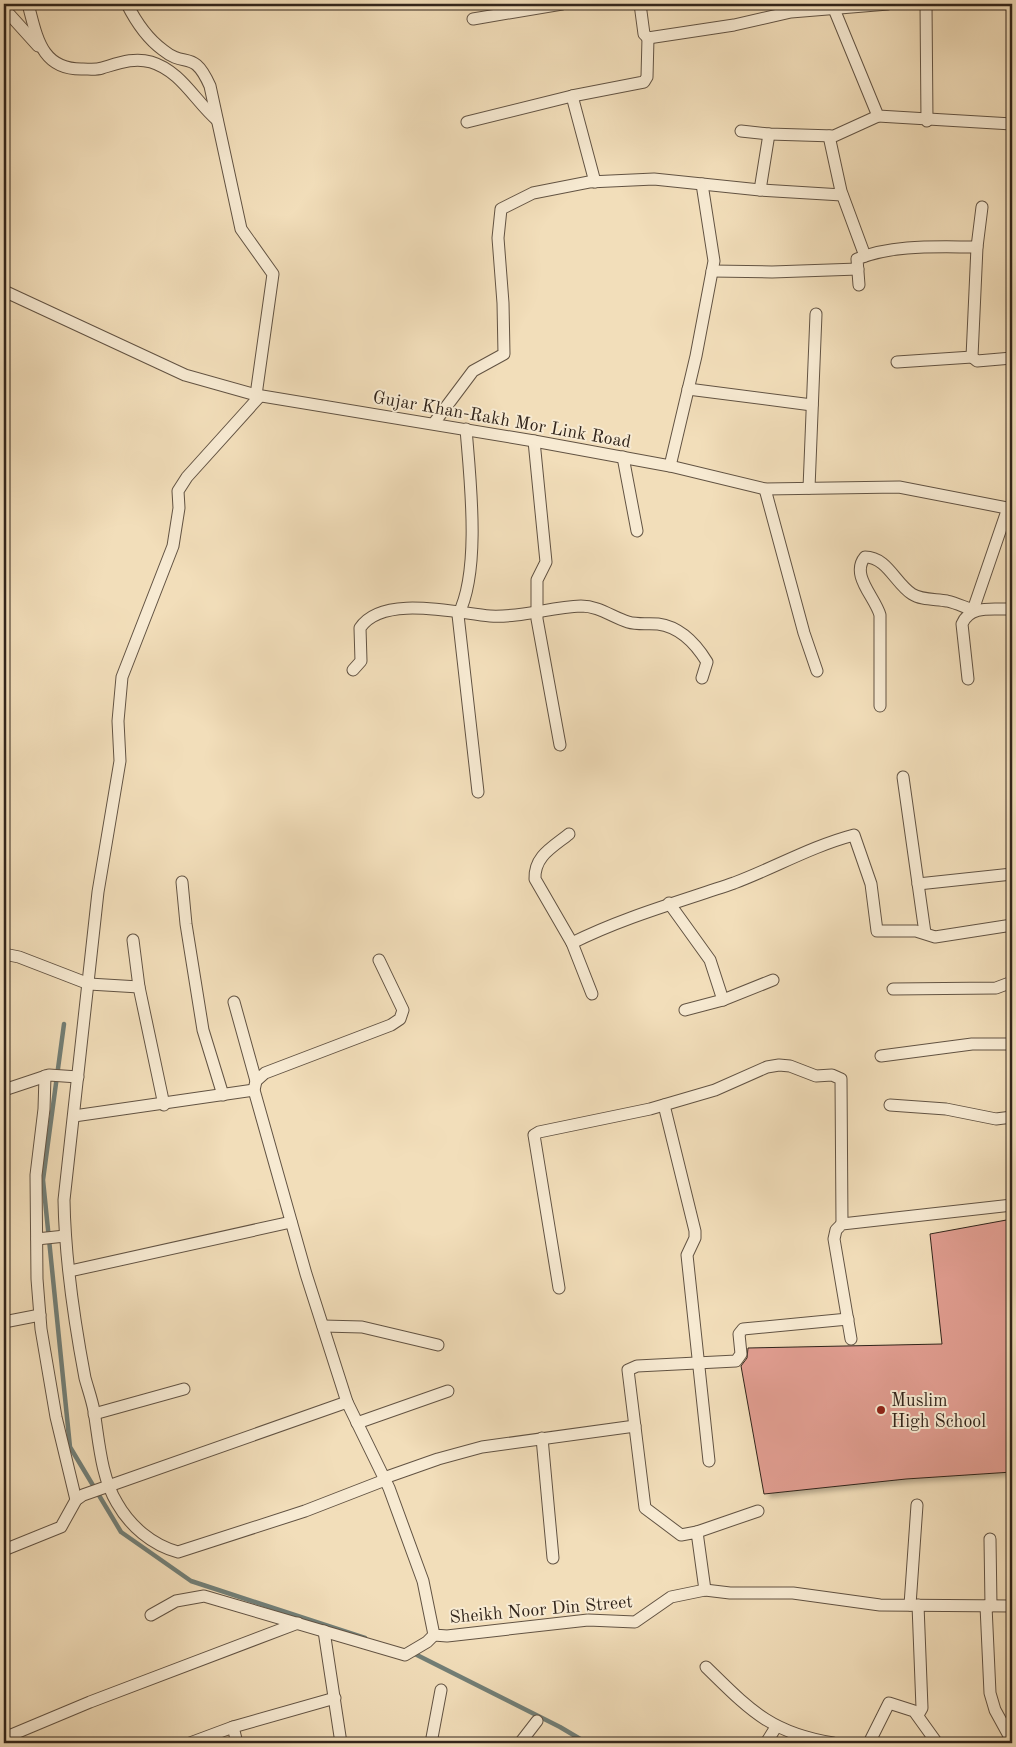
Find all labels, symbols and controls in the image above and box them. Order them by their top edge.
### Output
street label: Gujar Khan-Rakh Mor Link Road [371,388,632,452]
place label: Muslim High School [891,1392,986,1431]
marker: Muslim High School [875,1404,887,1416]
street label: Sheikh Noor Din Street [449,1593,633,1627]

